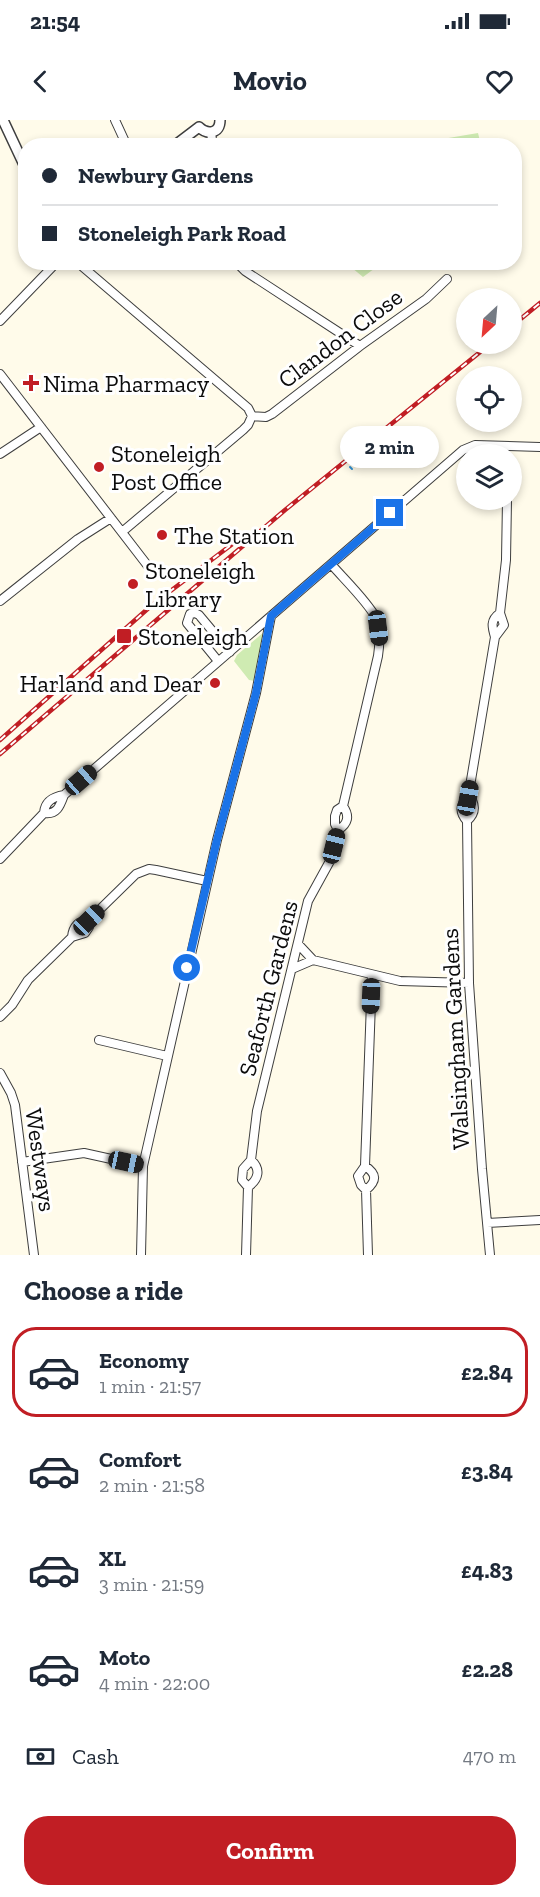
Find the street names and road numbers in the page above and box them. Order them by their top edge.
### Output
street label: Clandon Close [272,282,408,394]
street label: Seaforth Gardens [232,897,304,1079]
street label: Walsingham Gardens [435,928,475,1150]
street label: Westways [19,1107,63,1213]

